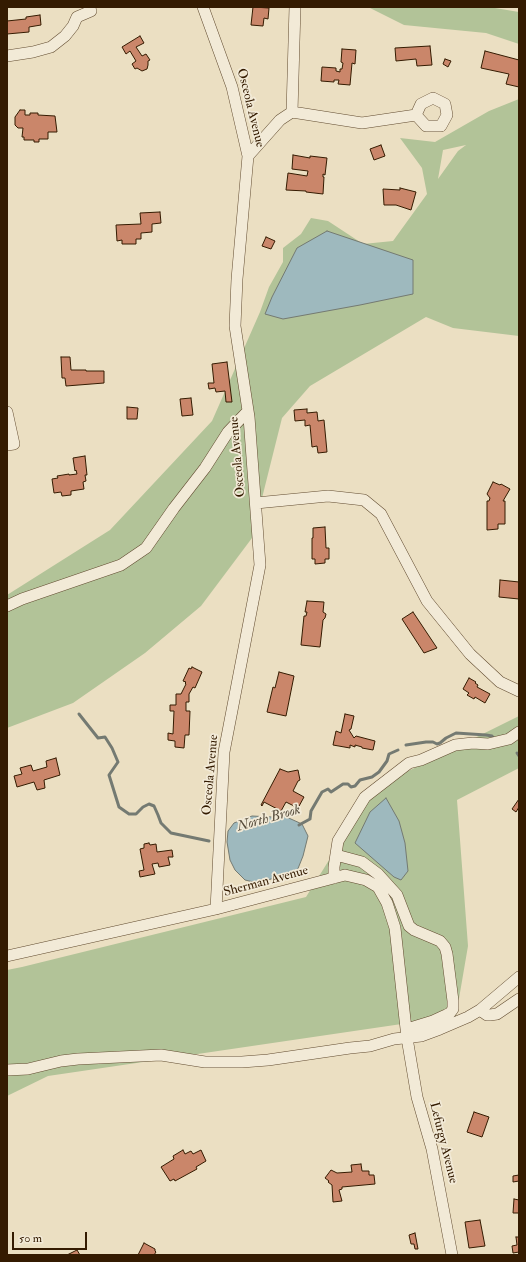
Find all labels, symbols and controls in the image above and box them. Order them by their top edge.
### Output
street label: Osceola Avenue [233,67,267,149]
street label: Osceola Avenue [227,416,249,498]
street label: Osceola Avenue [200,734,222,816]
water label: North Brook [235,802,303,836]
street label: Sherman Avenue [222,863,310,901]
street label: Lefurgy Avenue [425,1101,461,1185]
scale bar [14,1224,89,1250]
text: 50 m [19,1231,42,1246]

